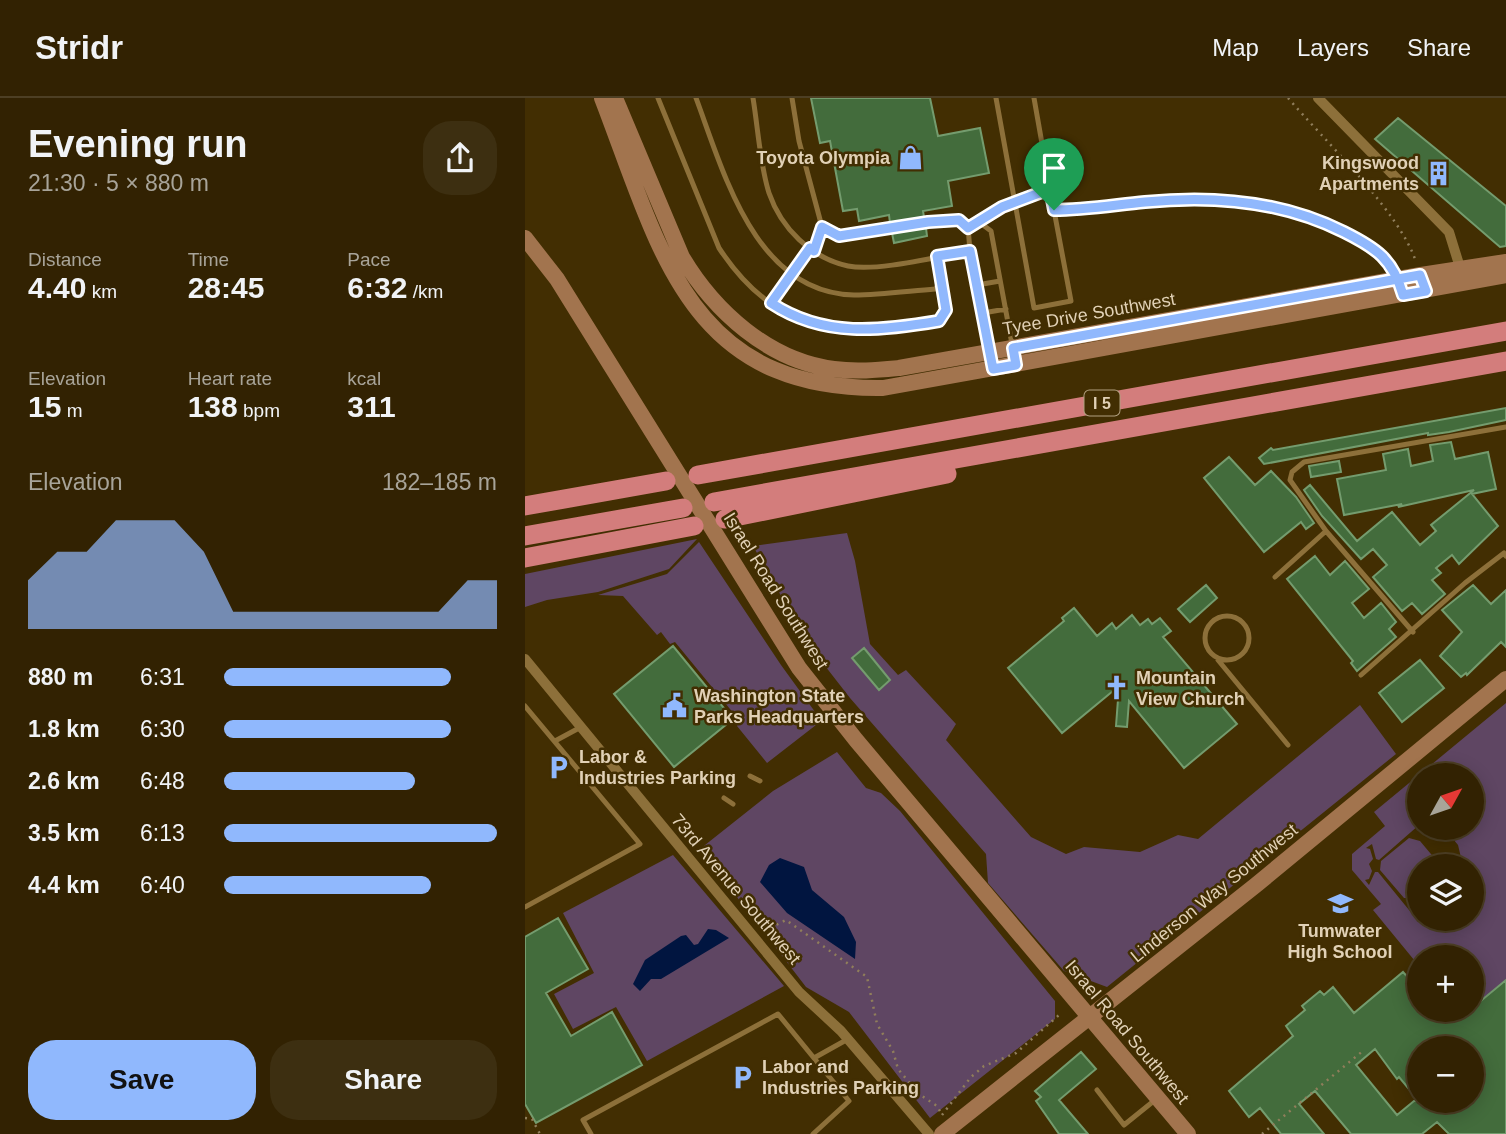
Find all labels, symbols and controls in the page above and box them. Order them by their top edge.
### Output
text: Stridr [35,29,123,66]
text: Map [1212,34,1259,61]
text: Layers [1297,34,1369,61]
text: Share [1407,34,1471,61]
button: share [423,121,497,195]
text: Evening run [28,123,248,165]
pin [1024,138,1084,210]
shop icon: Toyota Olympia [896,144,924,172]
place label: Toyota Olympia [756,148,891,168]
icon: arrive [1035,149,1073,187]
place label: Kingswood Apartments [1319,153,1419,194]
building icon: Kingswood Apartments [1425,159,1453,187]
text: 21:30 · 5 × 880 m [28,170,209,196]
text: Distance [28,249,102,270]
text: Time [188,249,229,270]
text: Pace [347,249,391,270]
text: 4.40 [28,271,86,304]
text: 28:45 [188,271,264,304]
text: 6:32 [347,271,407,304]
text: km [86,281,117,302]
text: /km [407,281,443,302]
street label: Tyee Drive Southwest [1001,289,1177,339]
text: Elevation [28,368,106,389]
text: Heart rate [188,368,272,389]
text: kcal [347,368,381,389]
text: 15 [28,390,61,423]
text: 138 [188,390,238,423]
text: 311 [347,390,396,423]
road number: I 5 [1085,390,1119,416]
text: m [61,400,82,421]
text: bpm [238,400,280,421]
text: Elevation [28,469,123,495]
text: 182–185 m [382,469,497,495]
street label: Israel Road Southwest [720,509,832,673]
text: 880 m [28,664,93,690]
text: 6:31 [140,664,185,690]
place label: Mountain View Church [1136,668,1245,709]
church icon: Mountain View Church [1102,674,1130,702]
place label: Washington State Parks Headquarters [694,686,864,727]
public building icon: Washington State Parks Headquarters [660,692,688,720]
text: 1.8 km [28,716,100,742]
text: 6:30 [140,716,185,742]
place label: Labor & Industries Parking [579,747,736,788]
parking icon: Labor & Industries Parking [545,753,573,781]
north arrow [1407,763,1484,840]
map controls [1407,763,1484,1113]
text: 2.6 km [28,768,100,794]
text: 6:48 [140,768,185,794]
street label: 73rd Avenue Southwest [667,810,805,968]
text: 3.5 km [28,820,100,846]
text: 6:13 [140,820,185,846]
street label: Linderson Way Southwest [1127,820,1301,966]
button: layers [1407,854,1484,931]
text: 4.4 km [28,872,100,898]
text: 6:40 [140,872,185,898]
school or university icon: Tumwater High School [1326,890,1354,918]
place label: Tumwater High School [1288,921,1393,962]
button: + [1407,945,1484,1022]
street label: Israel Road Southwest [1061,956,1193,1108]
button: − [1407,1036,1484,1113]
button: Save [28,1040,256,1120]
button: Share [270,1040,497,1120]
place label: Labor and Industries Parking [762,1057,919,1098]
parking icon: Labor and Industries Parking [728,1063,756,1091]

